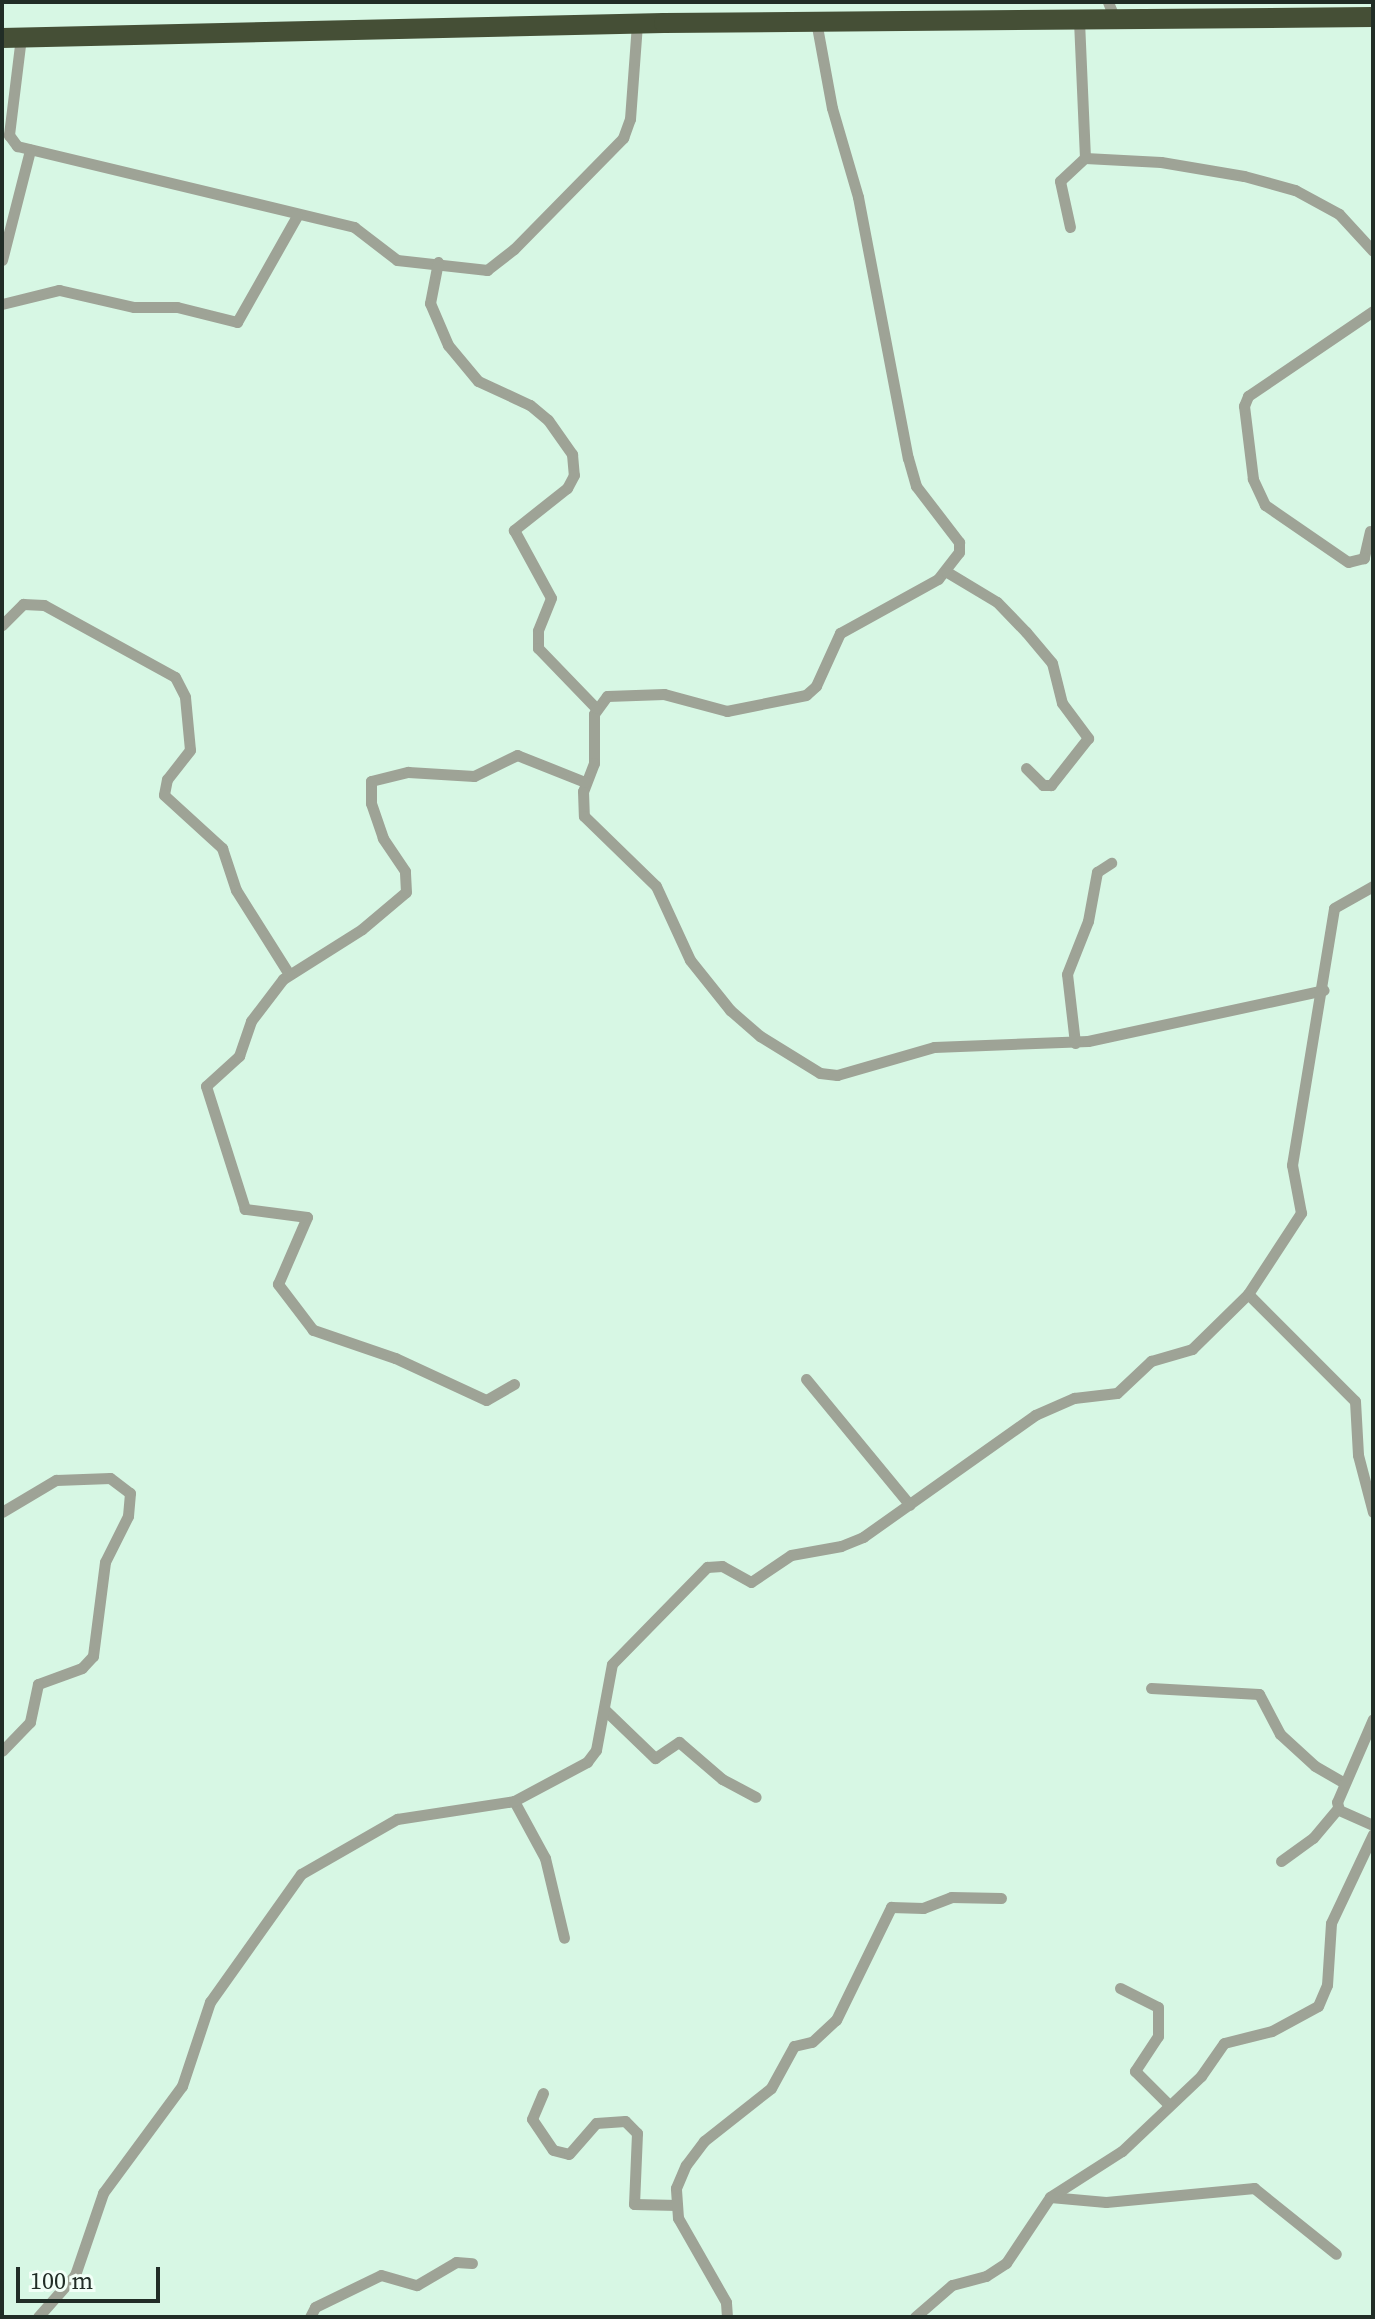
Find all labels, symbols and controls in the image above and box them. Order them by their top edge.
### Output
scale bar [20,2251,164,2301]
text: 100 m [30,2264,93,2297]

